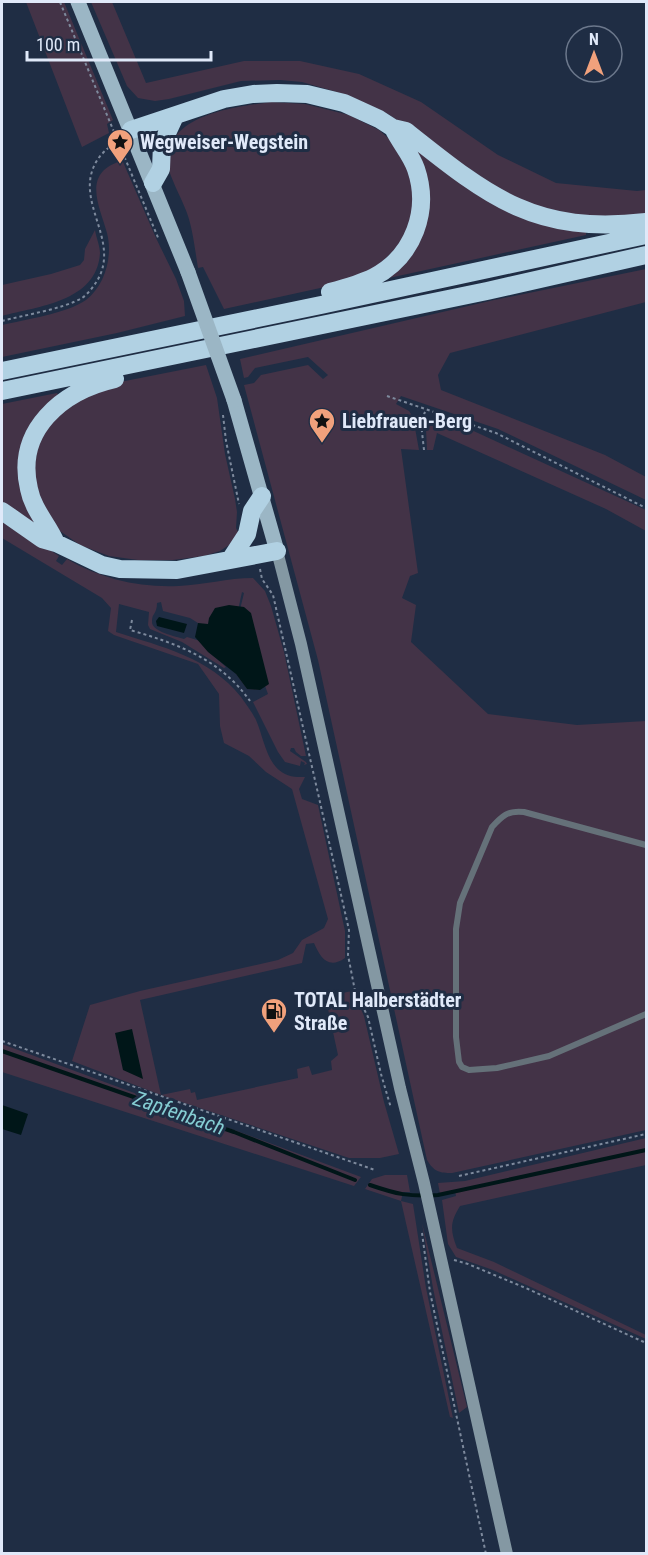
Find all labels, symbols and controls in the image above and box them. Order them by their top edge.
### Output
scale bar [27,24,212,62]
north arrow [564,24,624,84]
text: N [589,30,599,49]
text: 100 m [36,34,80,55]
place icon: Wegweiser-Wegstein [105,127,135,165]
place label: Wegweiser-Wegstein [140,130,308,154]
place icon: Liebfrauen-Berg [307,406,337,444]
place label: Liebfrauen-Berg [342,409,472,433]
place label: TOTAL Halberstädter Straße [294,988,462,1035]
fuel station icon: TOTAL Halberstädter Straße [259,996,289,1034]
water label: Zapfenbach [129,1086,228,1140]

